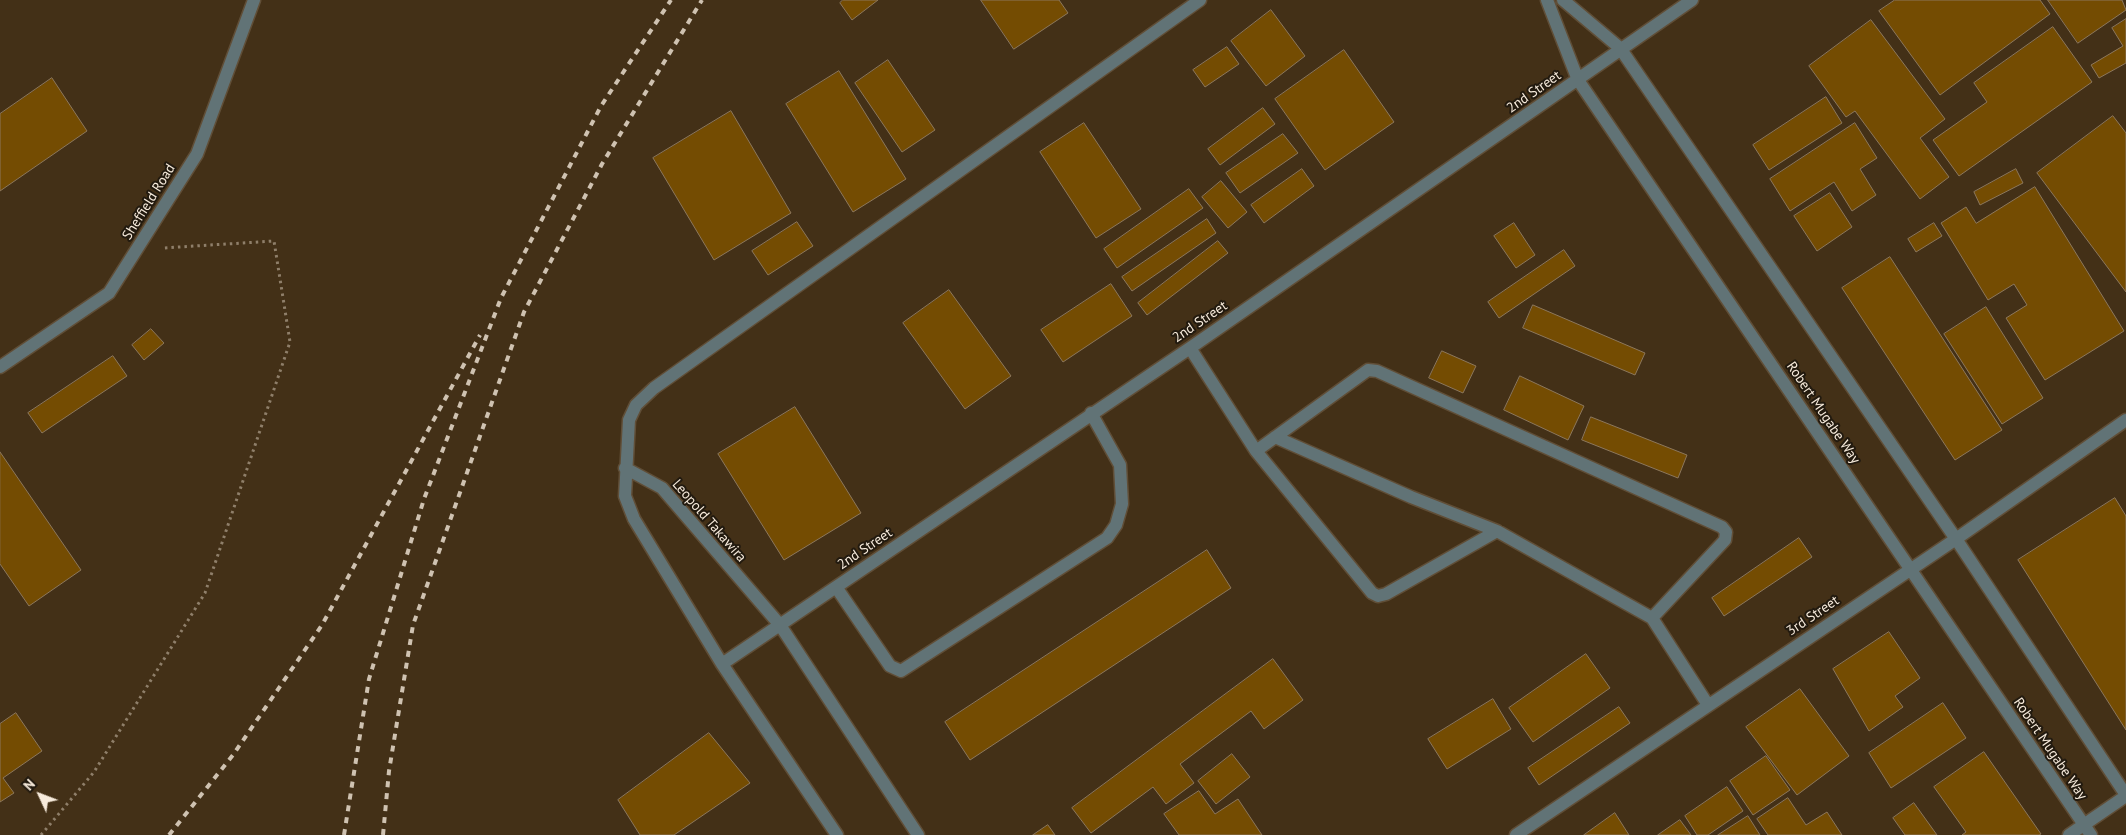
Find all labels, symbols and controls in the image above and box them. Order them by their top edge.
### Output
street label: 2nd Street [1504,67,1564,117]
street label: Sheffield Road [119,161,179,243]
street label: 2nd Street [1169,298,1231,346]
street label: Robert Mugabe Way [1783,359,1863,467]
street label: Leopold Takawira [669,476,749,566]
street label: 2nd Street [834,525,896,573]
street label: 3rd Street [1784,592,1842,640]
street label: Robert Mugabe Way [2010,695,2090,803]
north arrow [15,770,65,820]
text: N [19,775,39,794]

